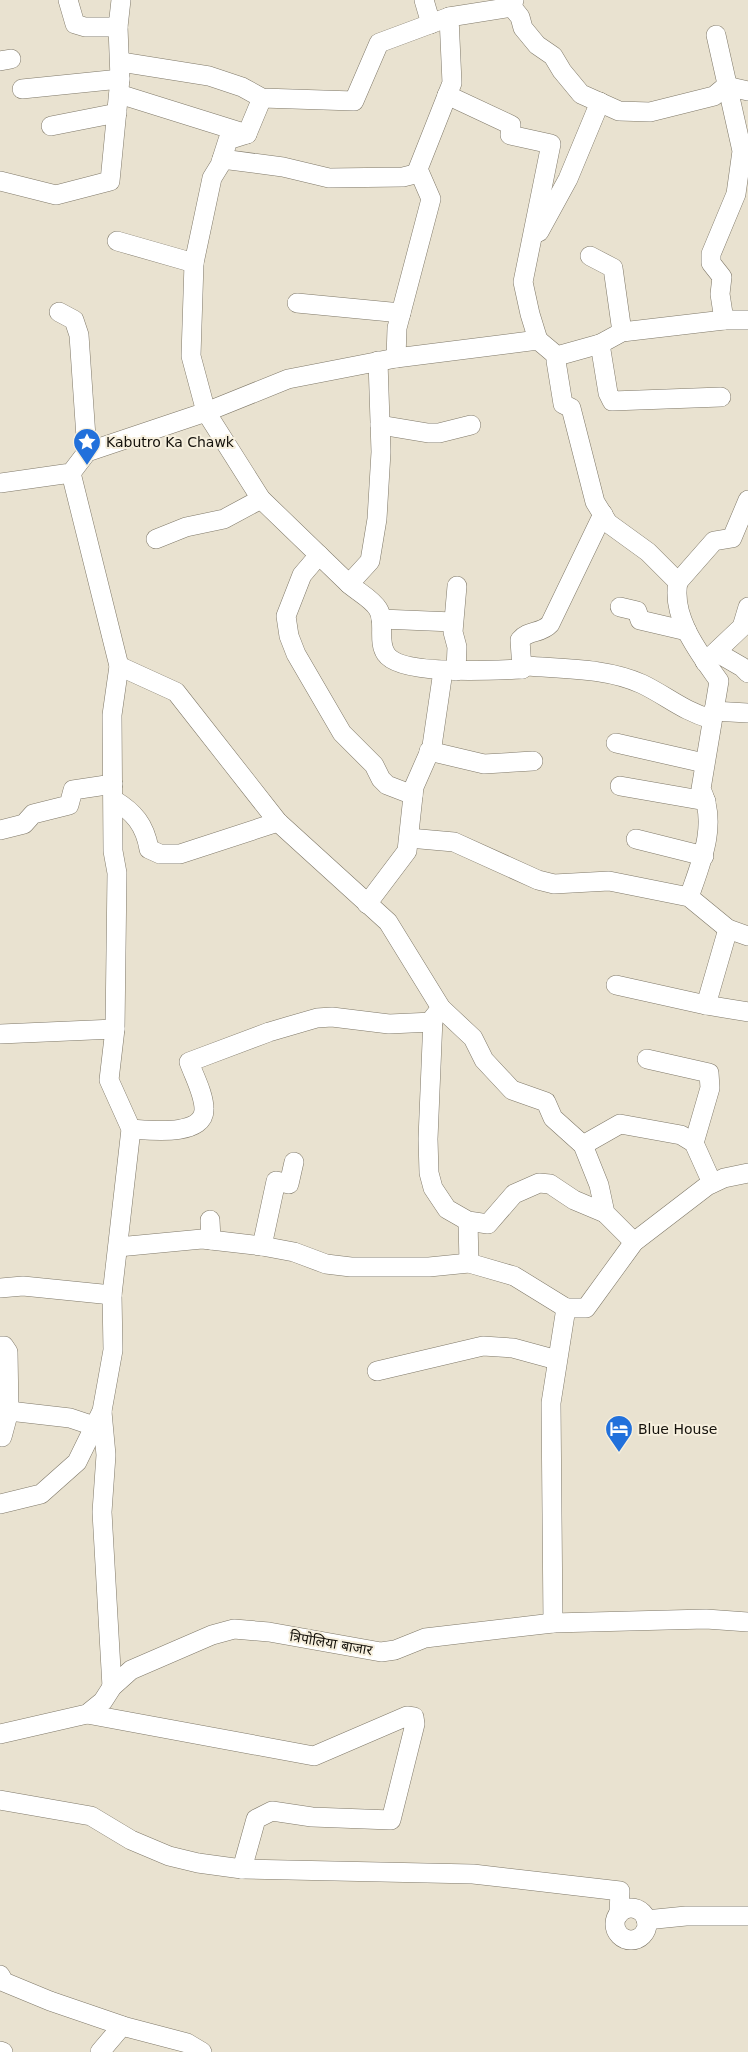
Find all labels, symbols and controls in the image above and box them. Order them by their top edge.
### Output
place icon: Kabutro Ka Chawk [72,427,102,466]
place label: Kabutro Ka Chawk [106,434,235,450]
hotel icon: Blue House [604,1414,634,1453]
place label: Blue House [638,1421,717,1437]
street label: त्रिपोलिया बाजार [288,1628,374,1658]

